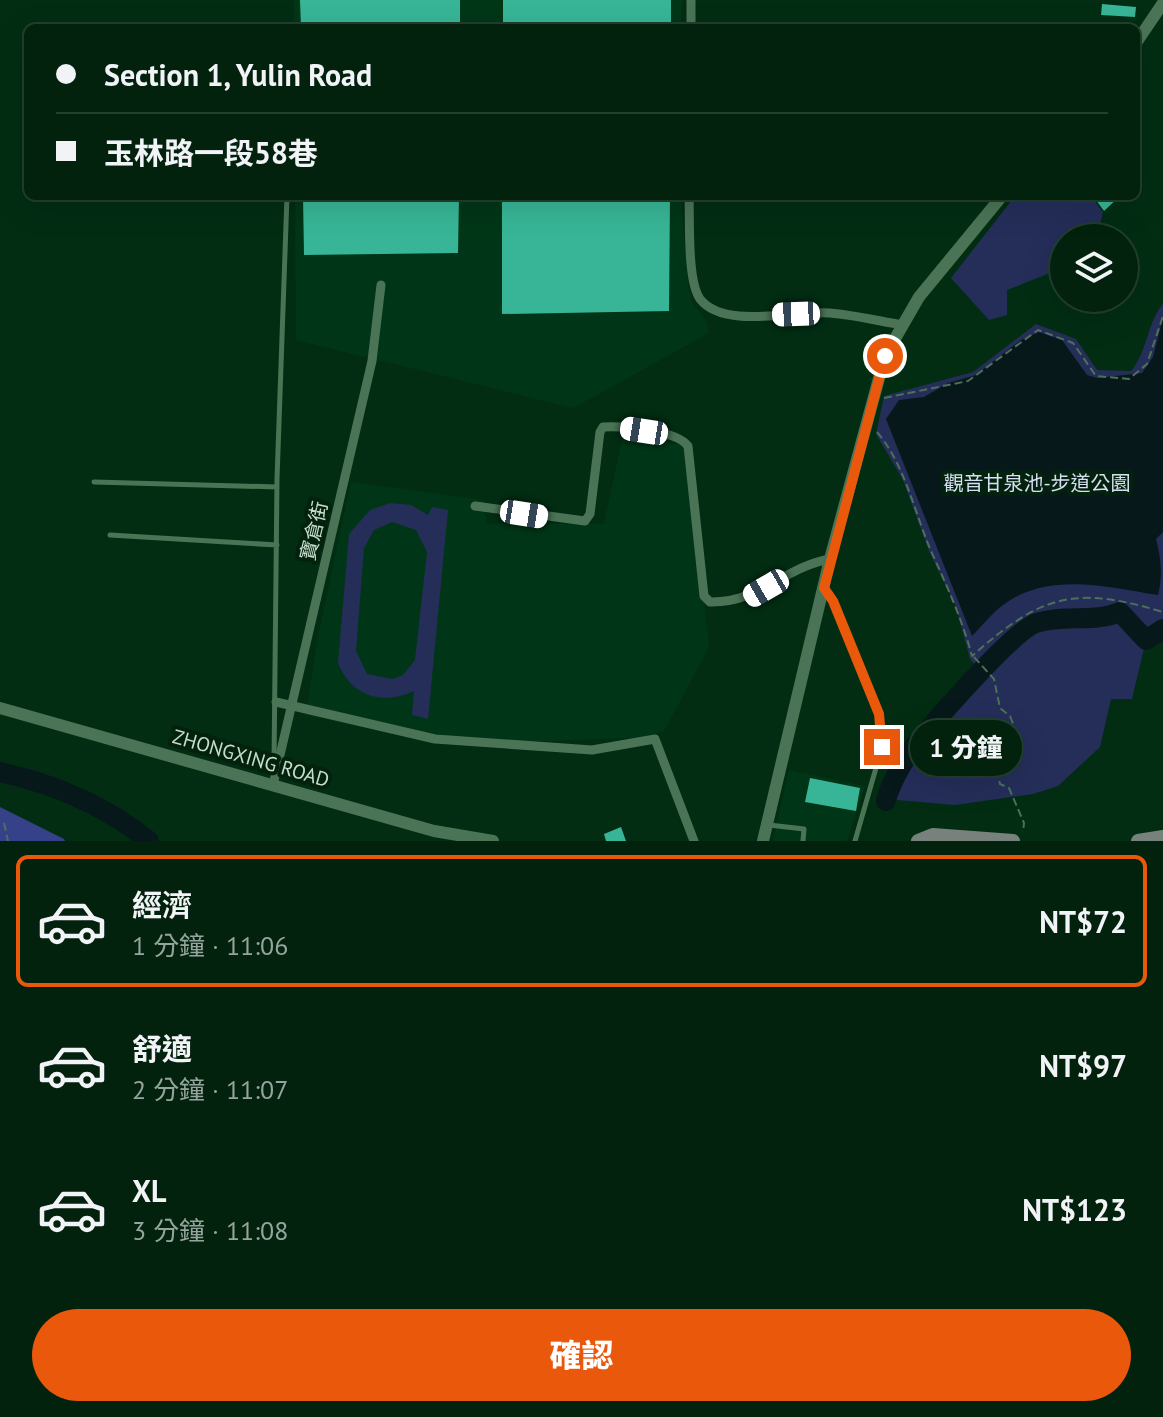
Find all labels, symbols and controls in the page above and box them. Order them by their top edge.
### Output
text: Section 1, Yulin Road [104,55,372,94]
text: 玉林路一段58巷 [104,133,318,172]
map controls [1050,224,1138,312]
button: layers [1050,224,1138,312]
car [772,301,820,327]
route start [867,338,903,374]
car [618,415,670,447]
park label: 觀音甘泉池-步道公園 [943,470,1131,496]
car [498,498,550,530]
street label: 寶倉街 [295,499,333,563]
car [739,566,793,610]
callout: 1 分鐘 [910,719,1022,775]
street label: ZHONGXING ROAD [170,723,332,793]
route end [864,729,900,765]
text: 1 分鐘 [929,731,1003,764]
icon: car [36,885,108,957]
text: 經濟 [132,885,192,924]
text: NT$72 [1039,902,1127,941]
text: 1 分鐘 · 11:06 [132,929,288,962]
icon: car [36,1029,108,1101]
text: 舒適 [132,1029,192,1068]
text: NT$97 [1039,1046,1127,1085]
text: 2 分鐘 · 11:07 [132,1073,288,1106]
text: XL [132,1171,166,1210]
icon: car [36,1173,108,1245]
text: NT$123 [1022,1190,1127,1229]
text: 3 分鐘 · 11:08 [132,1214,288,1247]
button: 確認 [32,1309,1131,1401]

